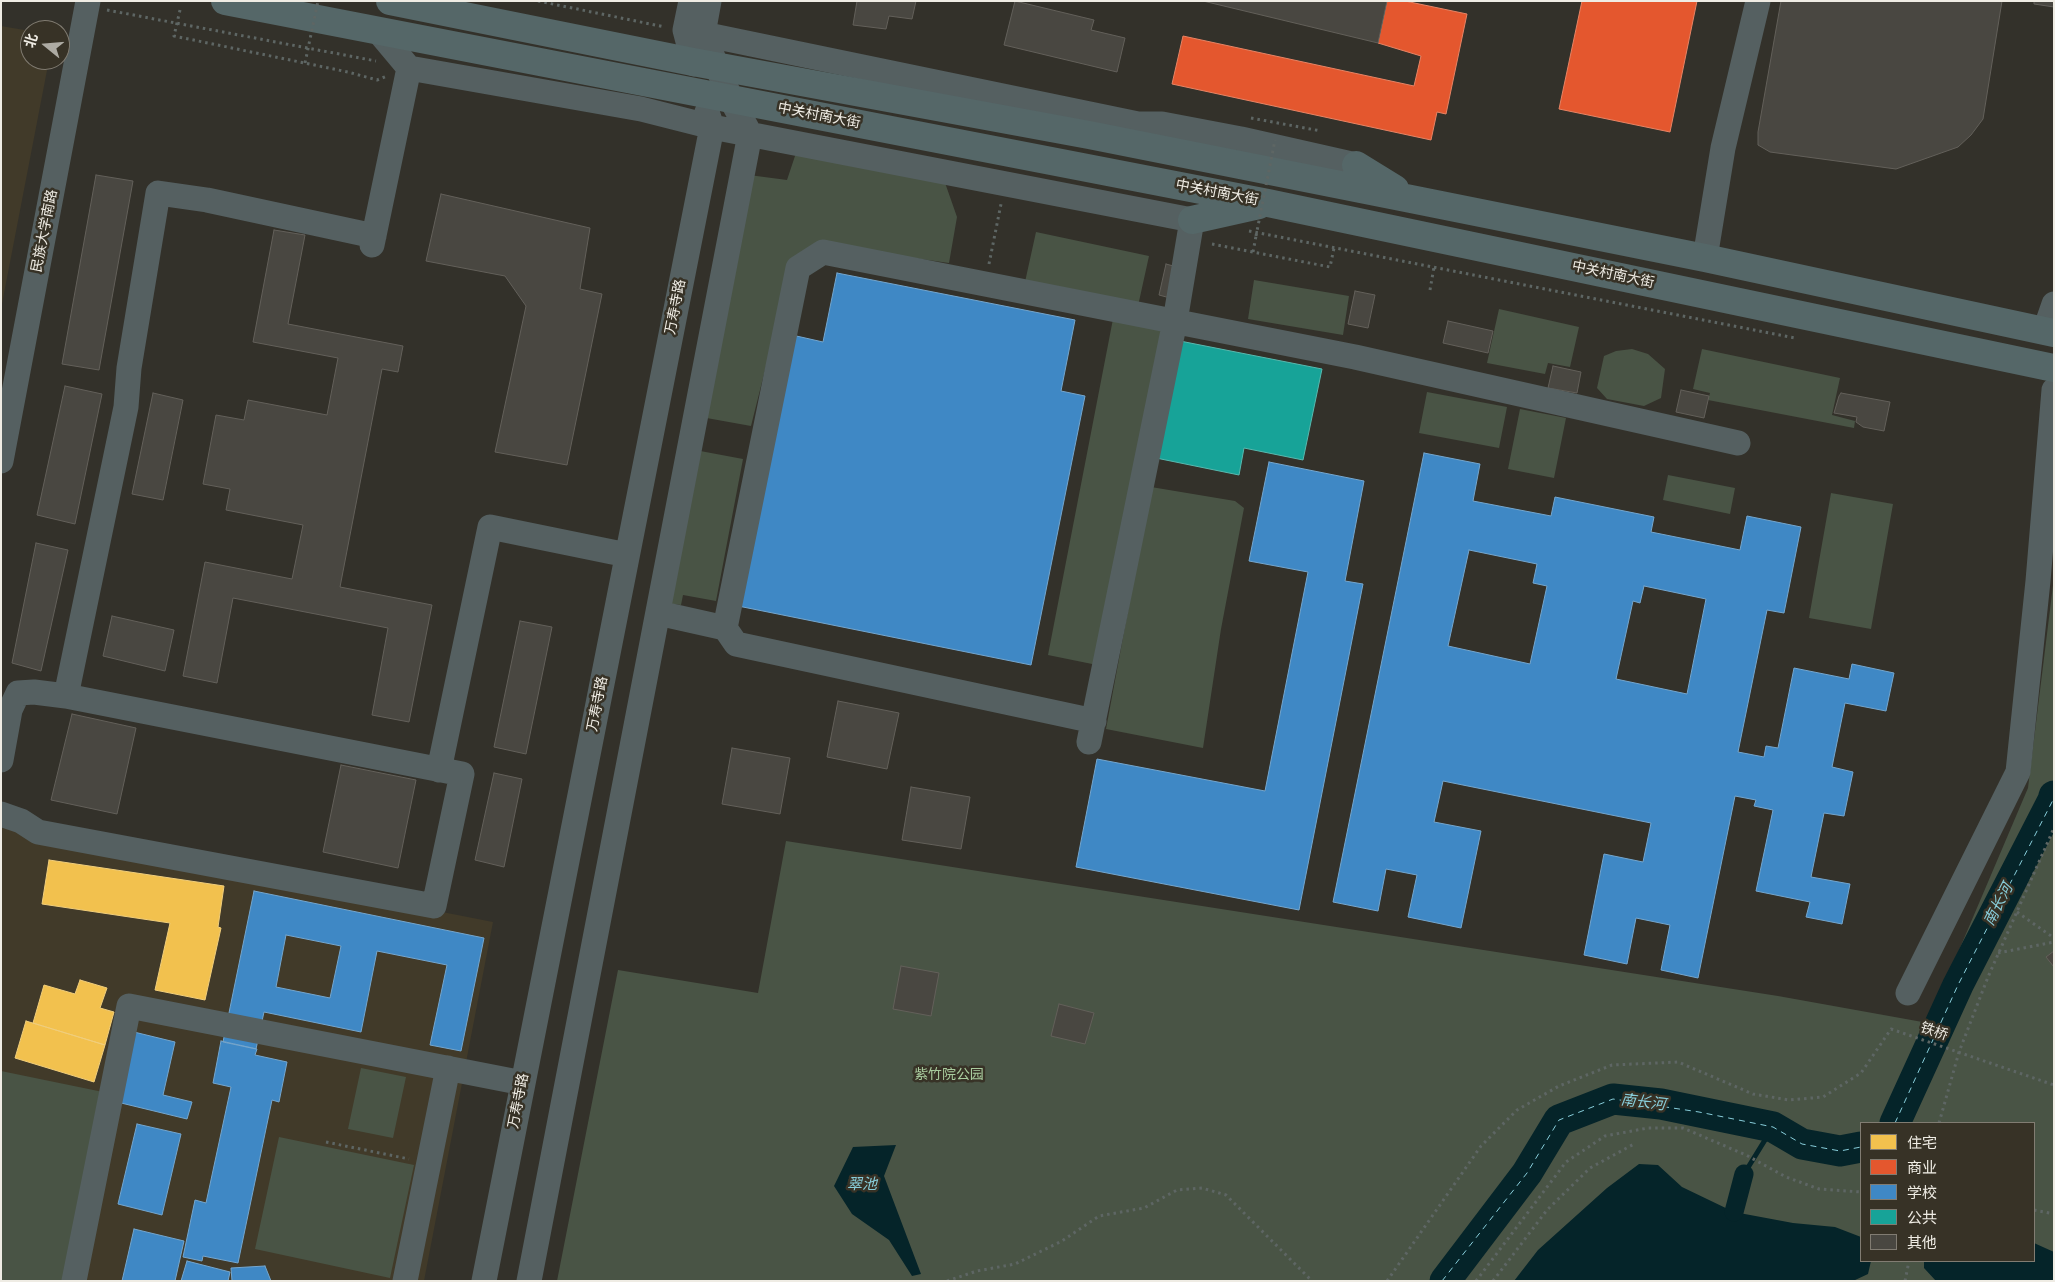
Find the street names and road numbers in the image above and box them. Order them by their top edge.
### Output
street label: 中关村南大街 [776,100,862,132]
street label: 中关村南大街 [1174,177,1260,209]
street label: 民族大学南路 [29,188,61,274]
street label: 中关村南大街 [1570,258,1656,292]
street label: 万寿寺路 [662,278,690,336]
street label: 万寿寺路 [584,675,612,733]
street label: 铁桥 [1918,1019,1950,1045]
street label: 万寿寺路 [505,1072,533,1130]

